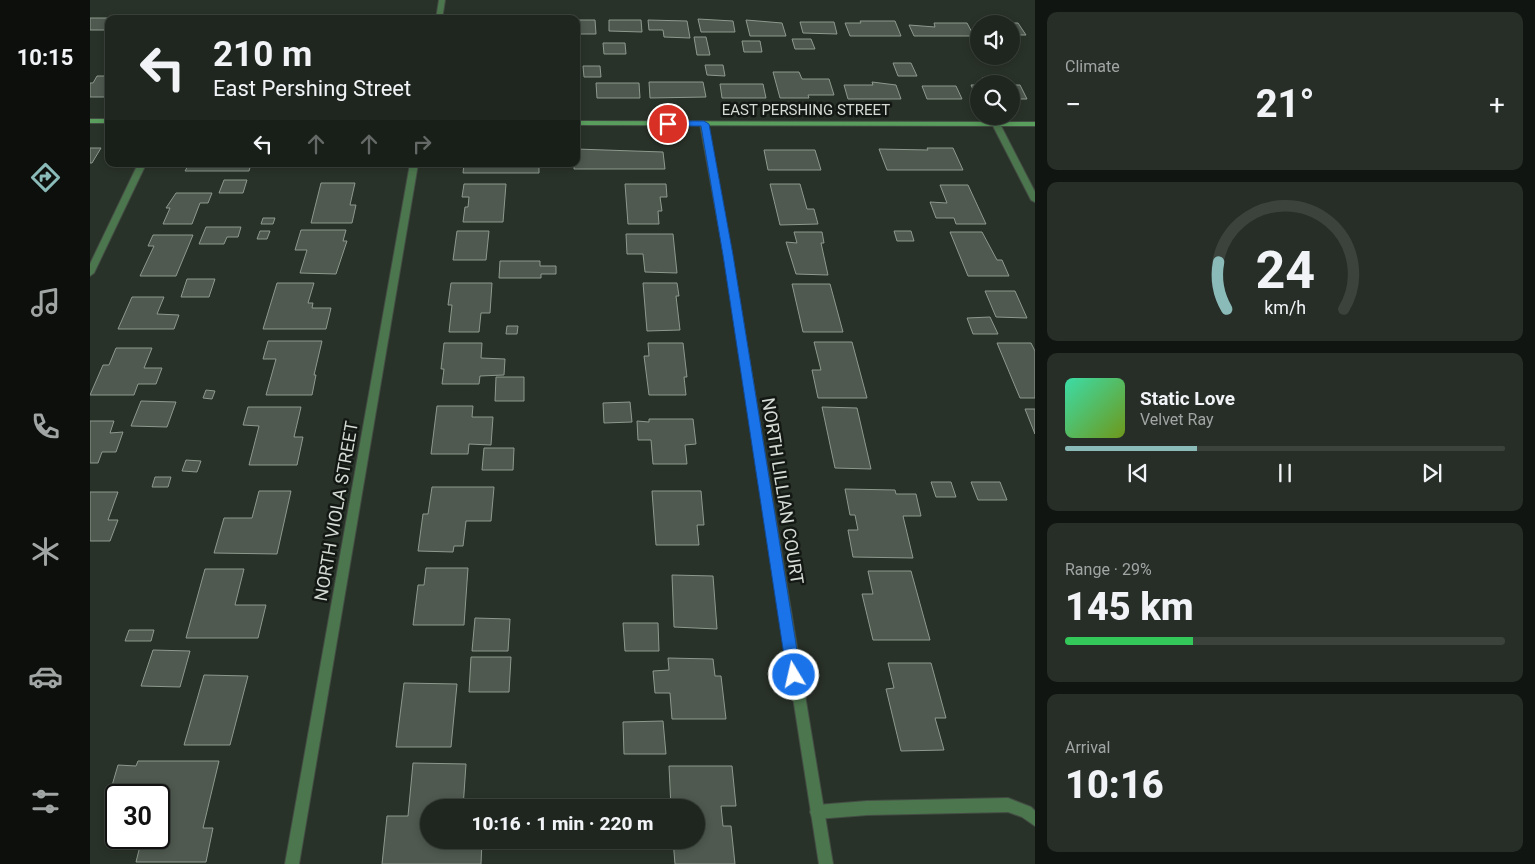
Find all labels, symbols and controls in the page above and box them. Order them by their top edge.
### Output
map controls [970,15,1020,125]
button: sound [970,15,1020,65]
text: 210 m [213,34,312,75]
icon: left [130,35,195,100]
text: 10:15 [17,45,73,70]
text: Climate [1065,57,1120,76]
button: search [970,75,1020,125]
text: East Pershing Street [213,76,411,101]
text: 21° [1256,82,1314,126]
text: − [1065,88,1081,121]
text: + [1489,88,1505,121]
street label: EAST PERSHING STREET [722,101,890,119]
pin [647,103,689,145]
icon: arrive [654,110,682,138]
icon: left [249,130,277,158]
icon: ahead [302,130,330,158]
icon: ahead [355,130,383,158]
icon: right [408,130,436,158]
icon: directions [28,160,63,195]
text: 24 [1255,240,1315,301]
icon: music [28,285,63,320]
text: km/h [1264,297,1306,318]
text: Static Love [1140,387,1235,410]
street label: NORTH LILLIAN COURT [758,396,808,586]
icon: phone [28,409,63,444]
text: Velvet Ray [1140,410,1214,429]
street label: NORTH VIOLA STREET [310,419,362,603]
icon: previous [1124,459,1152,487]
icon: pause [1271,459,1299,487]
icon: next [1418,459,1446,487]
icon: climate [28,534,63,569]
text: Range · 29% [1065,560,1152,579]
text: 145 km [1065,585,1194,629]
position arrow [767,648,819,700]
icon: car [28,659,63,694]
text: Arrival [1065,738,1110,757]
text: 10:16 [1065,763,1164,807]
icon: filters [28,784,63,819]
speed limit sign: 30 [105,784,170,849]
text: 10:16 · 1 min · 220 m [471,812,654,835]

